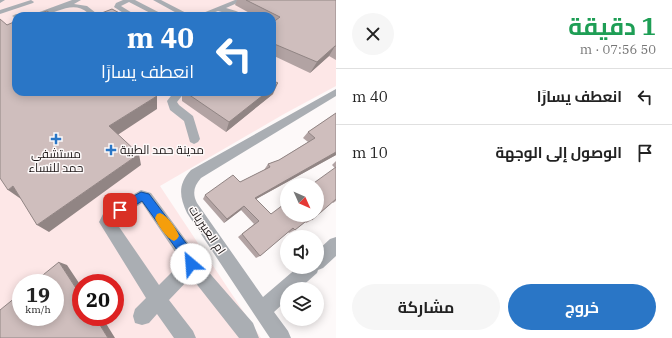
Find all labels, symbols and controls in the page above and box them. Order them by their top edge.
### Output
text: 1 دقيقة [568,10,656,42]
button: close [352,13,394,55]
text: 40 m [127,19,194,56]
icon: left [208,28,260,80]
text: 50 m · 07:56 [580,41,656,58]
text: انعطف يسارًا [101,60,194,83]
icon: left [634,86,656,108]
text: 40 m [352,87,388,106]
text: انعطف يسارًا [537,87,622,106]
marker: مستشفى حمد للنساء [50,133,62,145]
place label: مدينة حمد الطبية [120,142,204,157]
icon: arrive [634,142,656,164]
text: 10 m [352,143,388,162]
text: الوصول إلى الوجهة [496,143,622,162]
marker: مدينة حمد الطبية [105,144,117,156]
place label: مستشفى حمد للنساء [29,146,83,175]
north arrow [280,178,324,222]
map controls [280,178,324,326]
pin [103,193,137,227]
icon: arrive [109,199,131,221]
street label: ام العبيريات [185,203,229,257]
button: sound [280,230,324,274]
position arrow [170,243,212,285]
speed limit sign: 20 [72,274,124,326]
text: 19 [26,281,50,308]
button: layers [280,282,324,326]
button: مشاركة [352,284,500,330]
button: خروج [508,284,656,330]
text: km/h [25,303,51,316]

